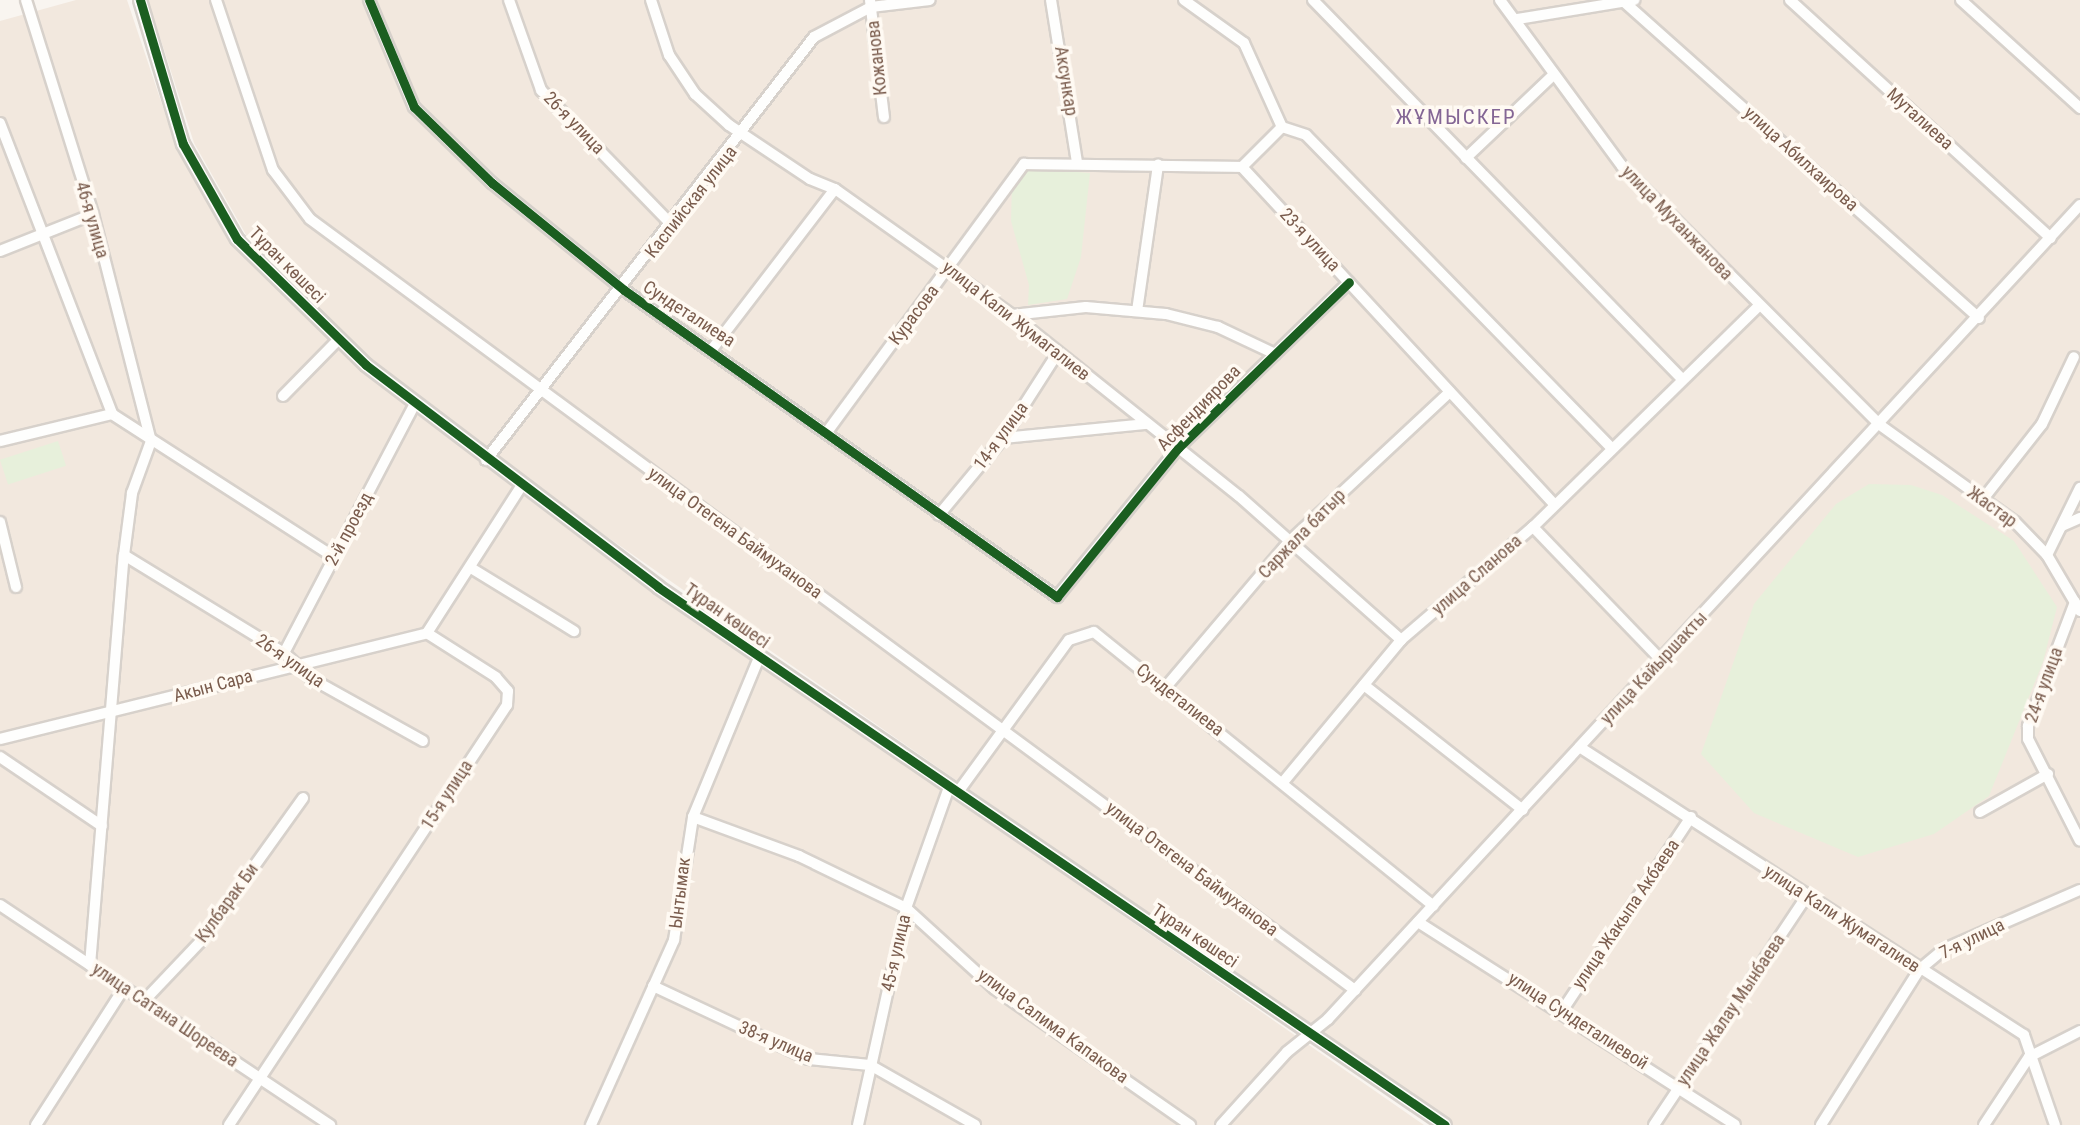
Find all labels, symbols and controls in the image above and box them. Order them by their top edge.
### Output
street label: Кожанова [862,20,892,96]
street label: Аксункар [1050,45,1082,117]
street label: Муталиева [1882,84,1958,154]
street label: 26-я улица [539,87,609,159]
street label: улица Абилхаирова [1739,102,1863,216]
district label: ЖҰМЫСКЕР [1396,104,1516,130]
street label: Каспийская улица [640,142,742,262]
street label: улица Муханжанова [1617,161,1737,285]
street label: 46-я улица [71,179,113,261]
street label: 23-я улица [1275,204,1345,276]
street label: Тұран көшесі [244,222,330,308]
street label: улица Кали Жумагалиев [938,257,1094,385]
street label: Сундеталиева [639,276,739,352]
street label: Курасова [884,281,944,349]
street label: Асфендиярова [1153,361,1245,455]
street label: 14-я улица [969,398,1033,474]
street label: улица Отегена Баймуханова [644,463,826,603]
street label: Жастар [1963,482,2021,532]
street label: Саржала батыр [1254,485,1350,583]
street label: 2-й проезд [321,489,377,569]
street label: улица Сланова [1428,530,1526,620]
street label: Тұран көшесі [680,579,774,653]
street label: улица Кайыршакты [1596,607,1712,729]
street label: 26-я улица [252,630,328,692]
street label: 24-я улица [2020,644,2068,726]
street label: Сундеталиева [1132,659,1228,741]
street label: Акын Сара [171,665,255,707]
street label: 15-я улица [417,756,477,834]
street label: улица Отегена Баймуханова [1102,797,1282,941]
street label: улица Жакыпа Акбаева [1568,835,1684,993]
street label: Ынтымак [665,856,695,930]
street label: Кулбарак Би [191,859,263,947]
street label: улица Кали Жумагалиев [1760,860,1924,978]
street label: Тұран көшесі [1148,899,1242,973]
street label: 45-я улица [877,912,915,994]
street label: 7-я улица [1936,914,2008,964]
street label: улица Жалау Мынбаева [1672,930,1790,1090]
street label: улица Сатана Шореева [88,958,242,1072]
street label: улица Салима Капакова [973,964,1133,1088]
street label: улица Сундеталиевой [1504,968,1652,1074]
street label: 38-я улица [736,1017,816,1067]

